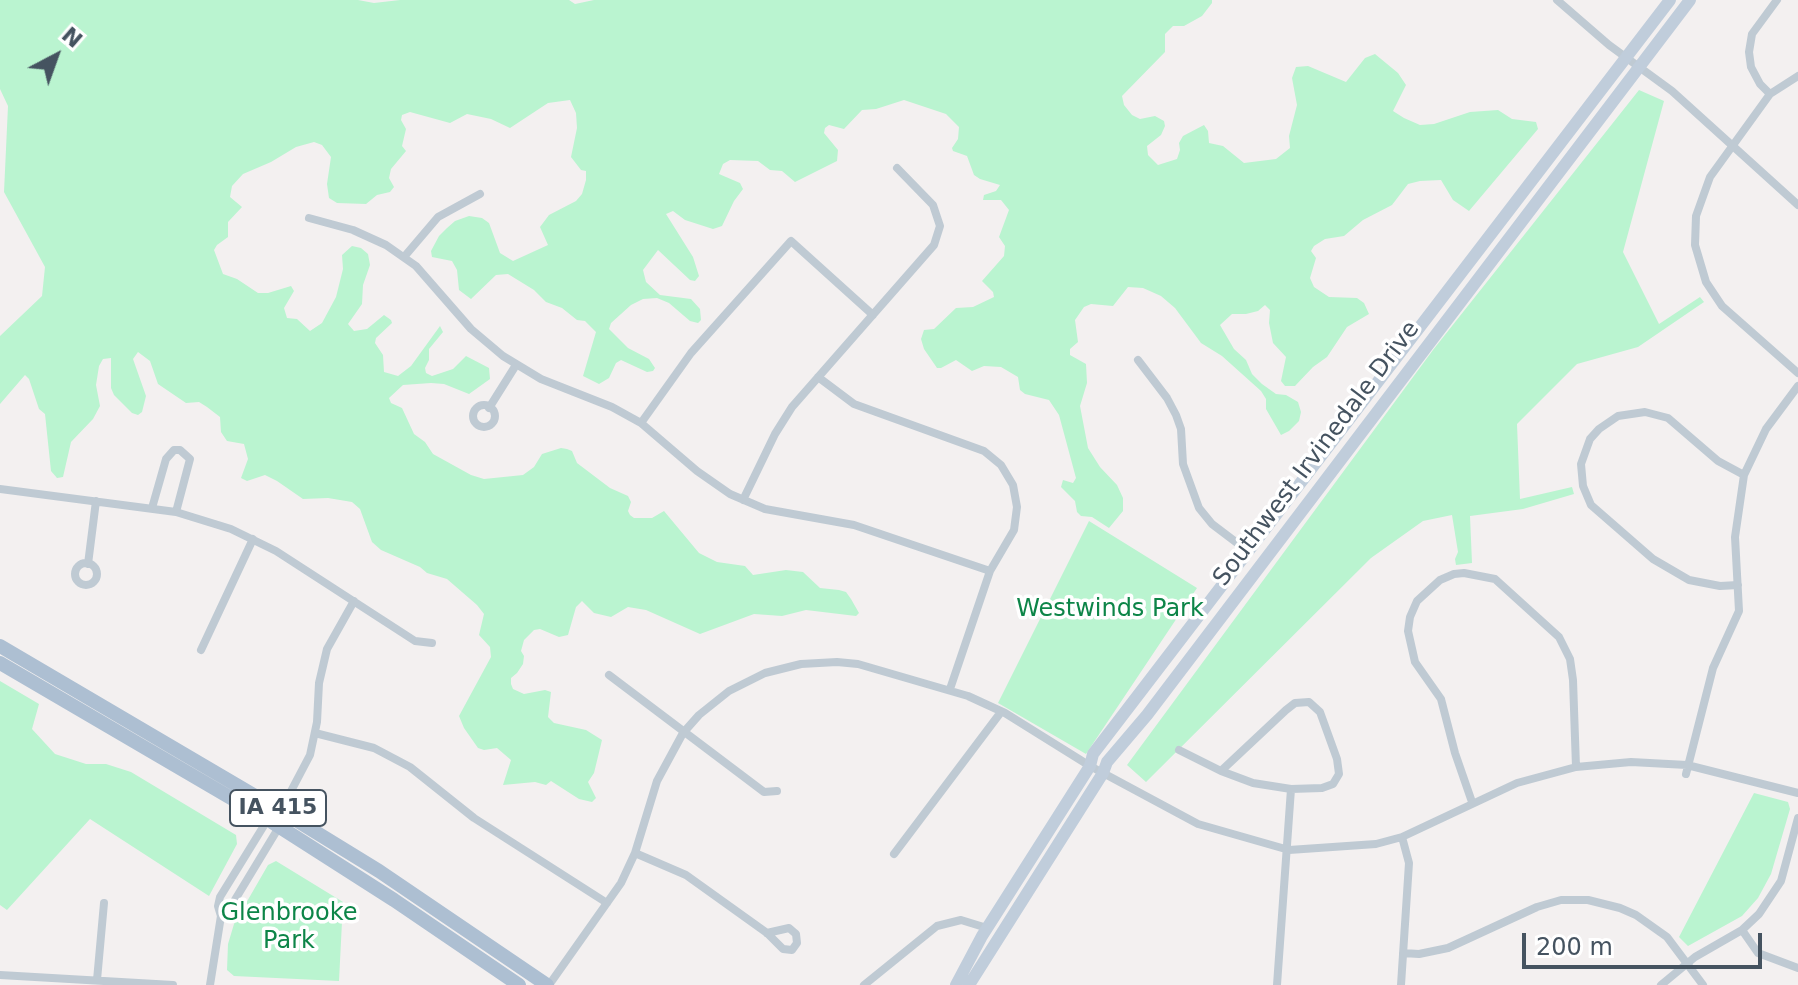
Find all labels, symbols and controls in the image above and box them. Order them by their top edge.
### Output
north arrow [16,16,96,96]
text: N [57,22,87,53]
street label: Southwest Irvinedale Drive [1208,316,1426,592]
park label: Westwinds Park [1016,596,1204,624]
road number: IA 415 [230,790,326,826]
park label: Glenbrooke Park [221,900,357,956]
scale bar [1526,917,1766,967]
text: 200 m [1536,933,1613,961]

